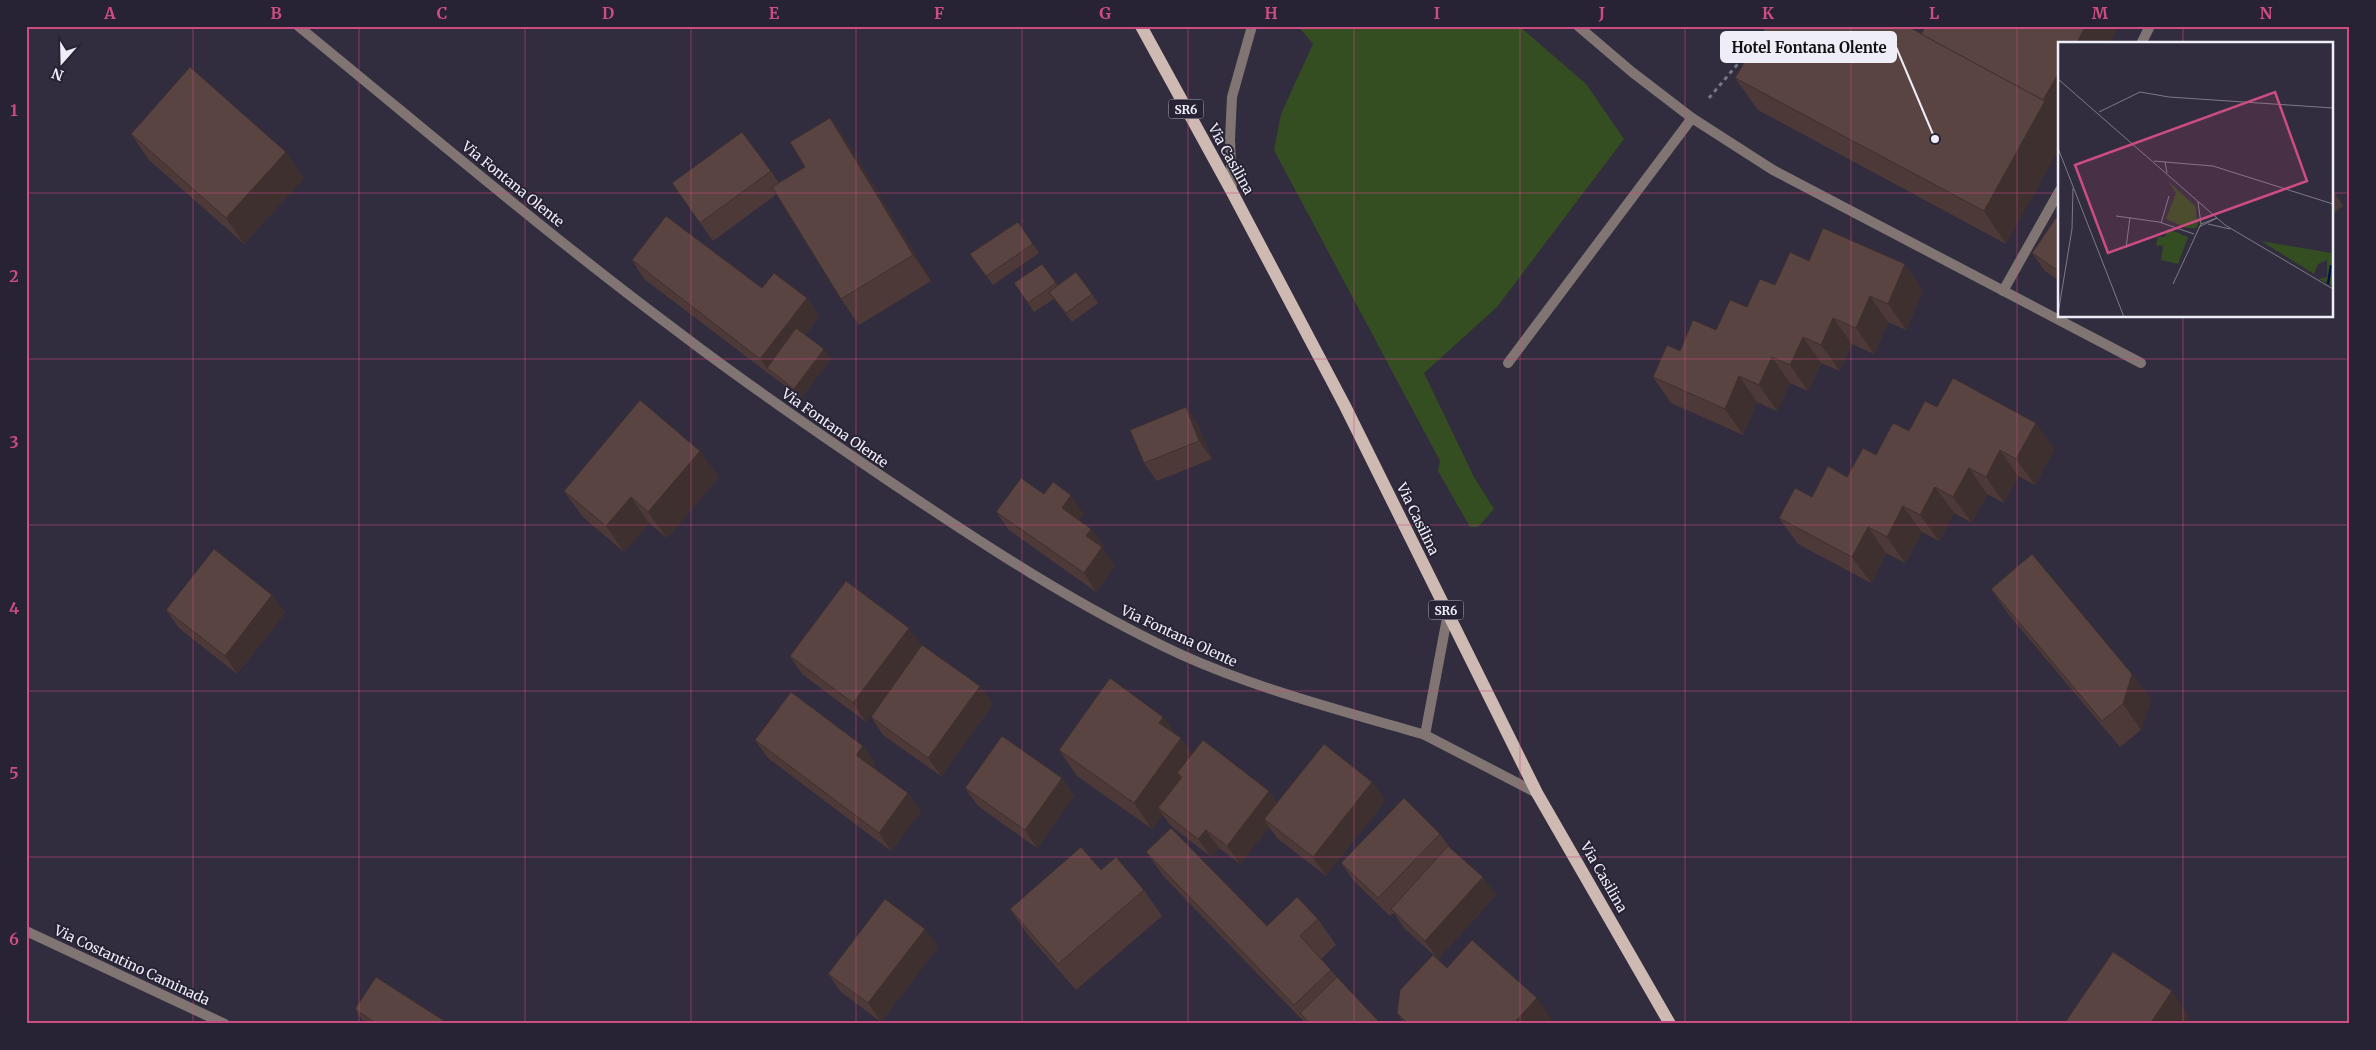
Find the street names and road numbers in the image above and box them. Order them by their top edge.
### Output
road number: SR6 [1168,100,1204,118]
street label: Via Casilina [1204,120,1258,198]
street label: Via Fontana Olente [458,137,568,231]
street label: Via Fontana Olente [777,384,892,472]
street label: Via Casilina [1392,479,1443,559]
road number: SR6 [1428,600,1464,620]
street label: Via Fontana Olente [1117,601,1240,671]
street label: Via Casilina [1576,838,1632,916]
street label: Via Costantino Caminada [50,921,213,1009]

